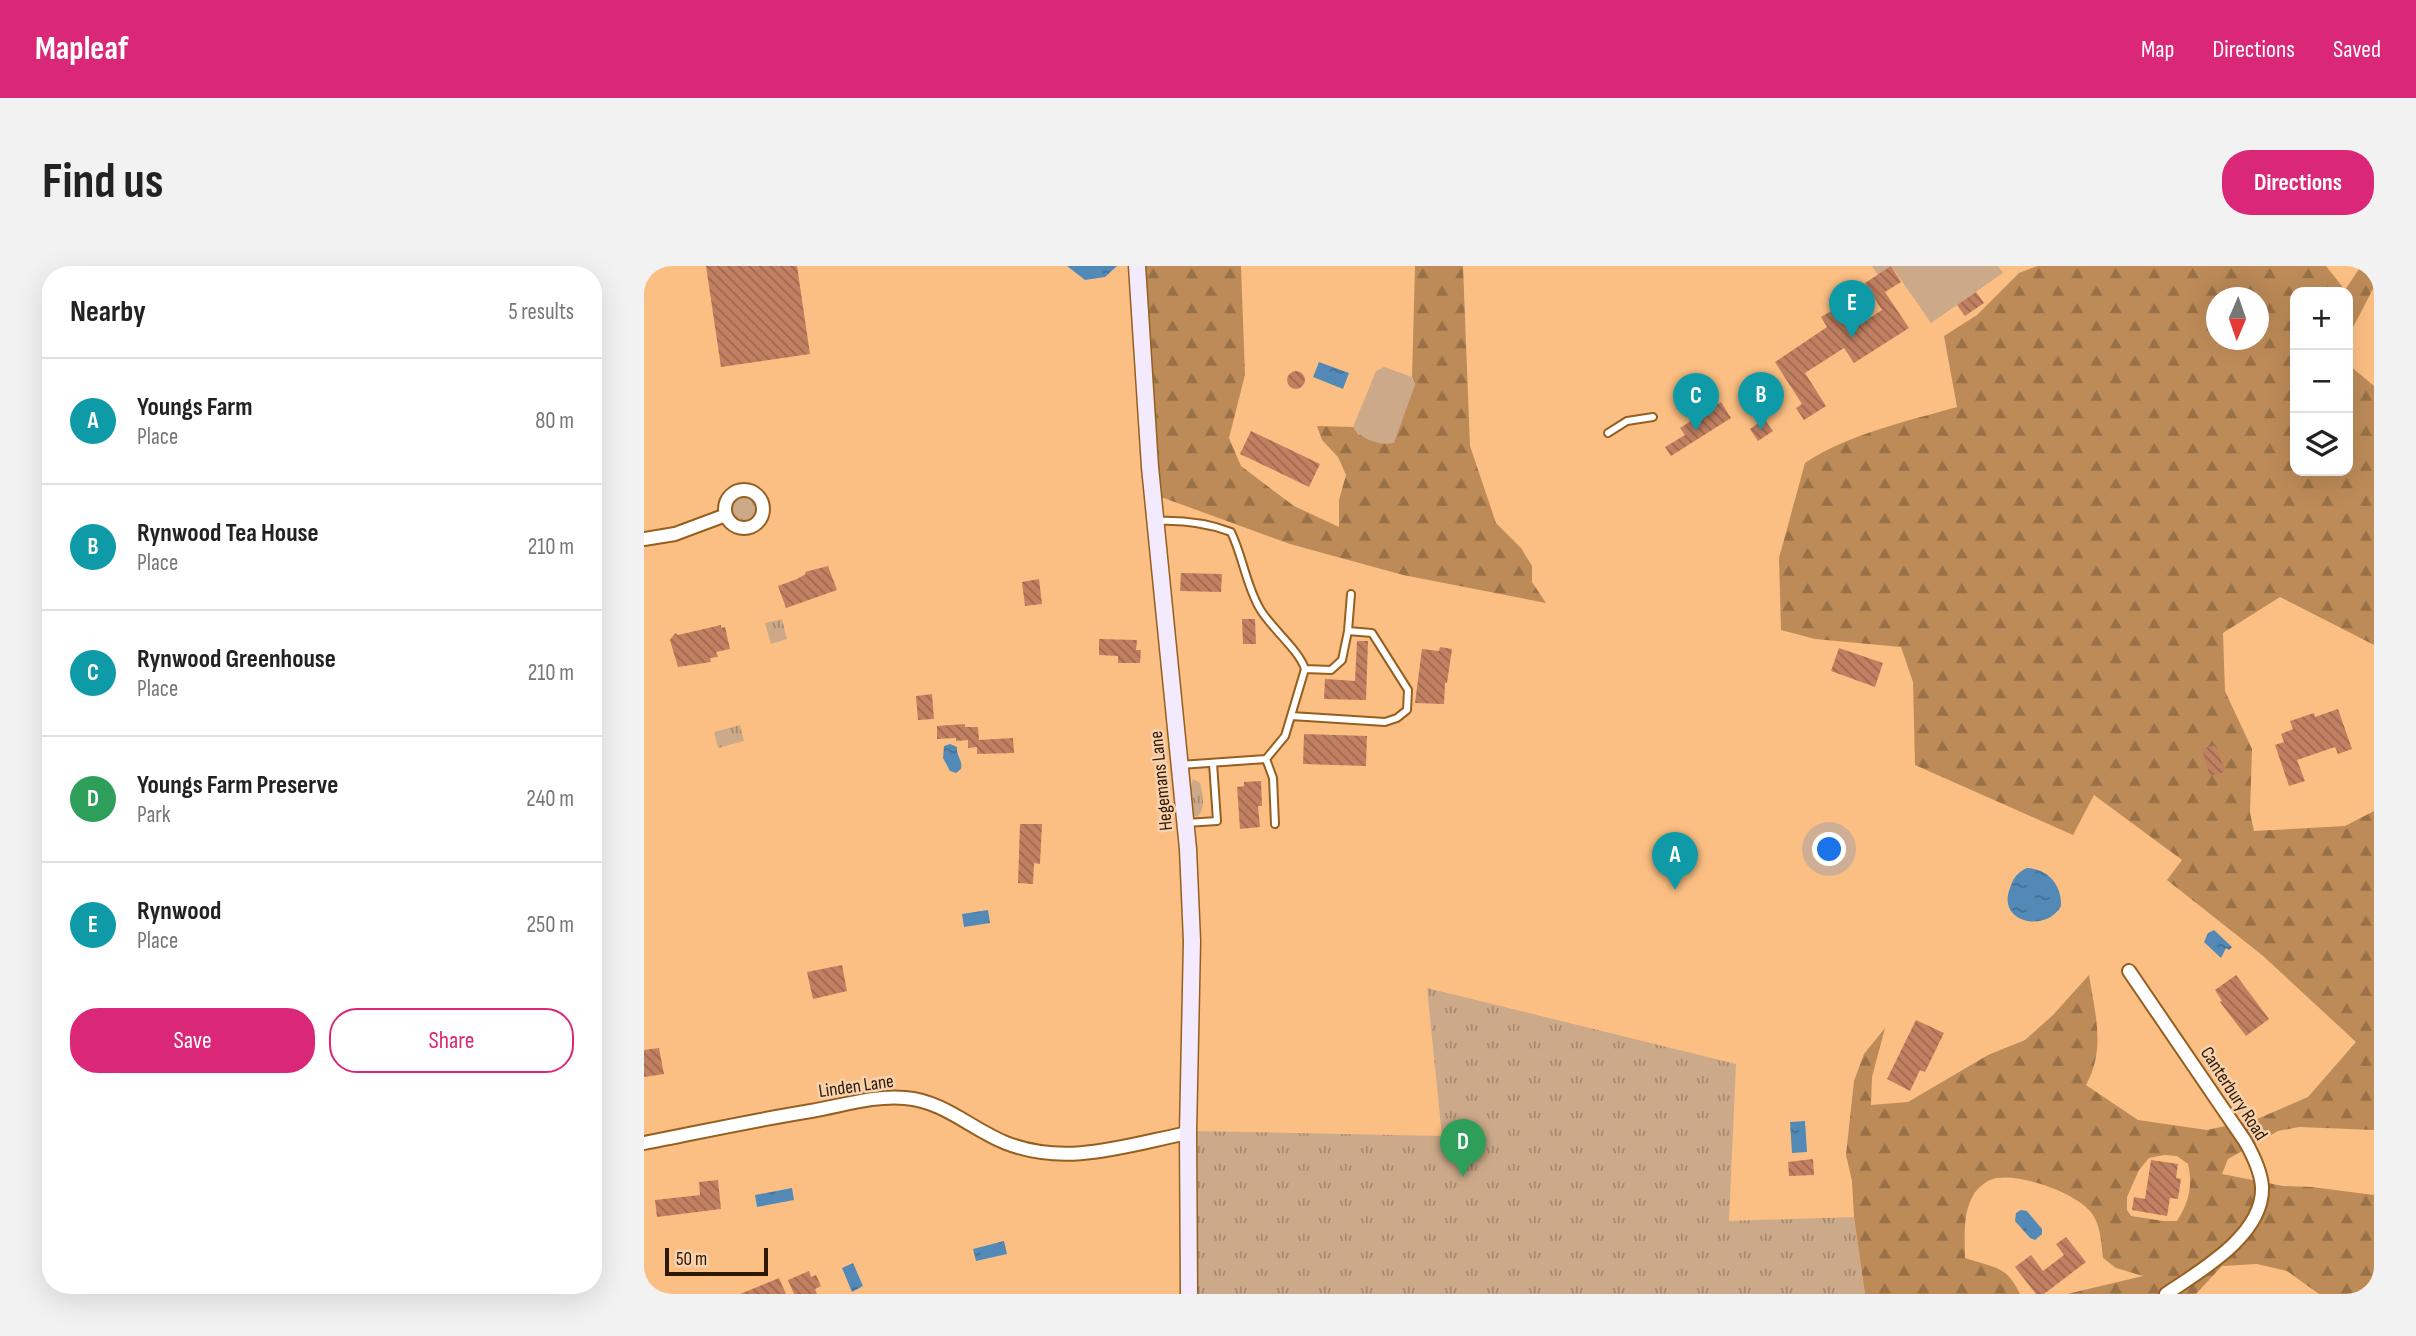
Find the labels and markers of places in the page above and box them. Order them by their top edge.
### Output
pin: E [1829,280,1875,338]
pin: B [1738,372,1784,430]
pin: C [1673,373,1719,431]
pin: A [1652,832,1698,890]
pin: D [1440,1119,1486,1177]

